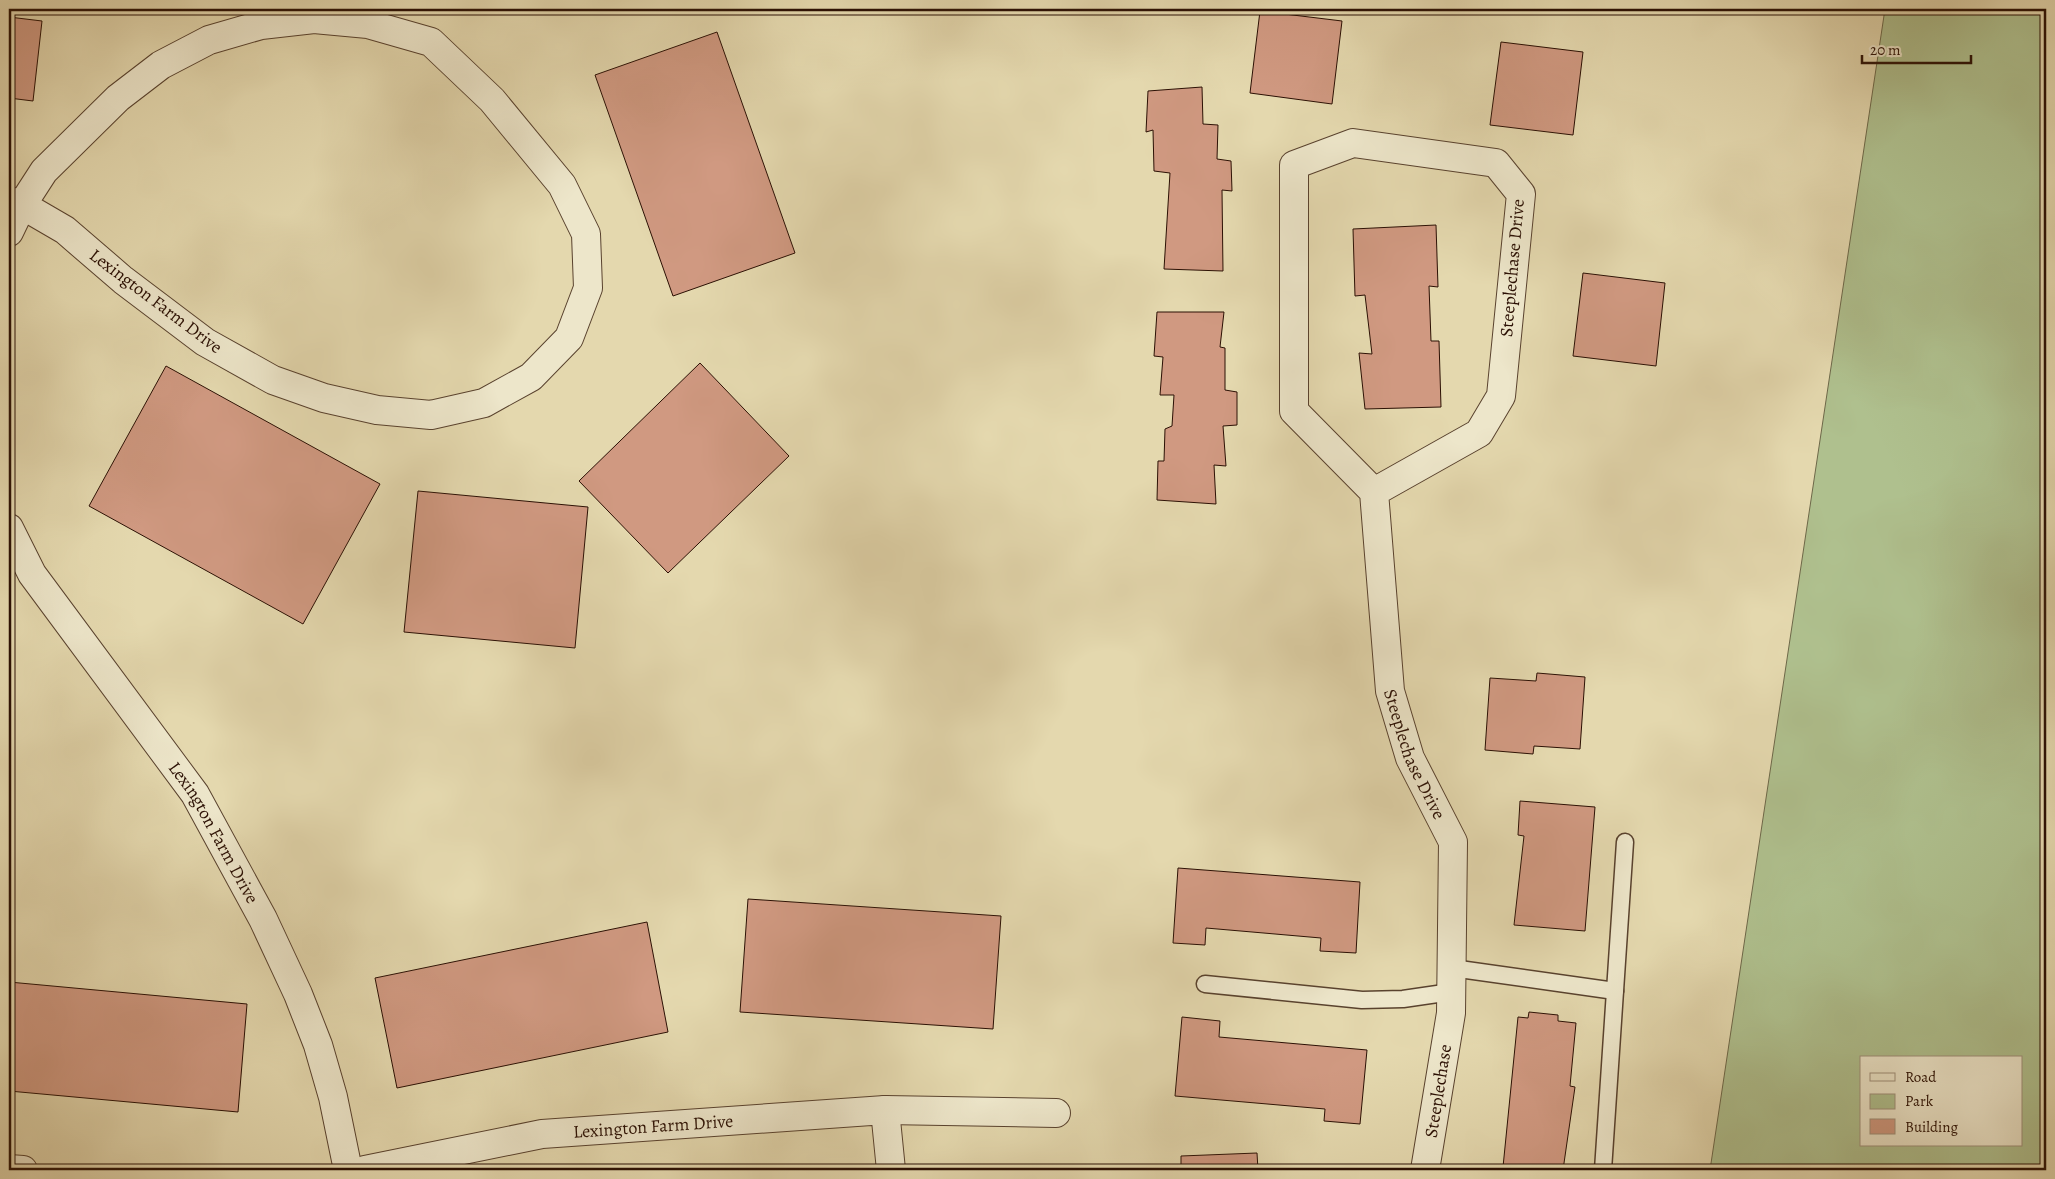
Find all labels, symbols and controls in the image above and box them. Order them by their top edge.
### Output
scale bar [1862,32,1971,64]
text: 20 m [1870,40,1901,60]
street label: Steeplechase Drive [1494,198,1530,338]
street label: Lexington Farm Drive [85,243,227,359]
street label: Steeplechase Drive [1378,686,1451,823]
street label: Lexington Farm Drive [163,757,264,908]
street label: Steeplechase [1419,1042,1457,1140]
legend [1860,1056,2022,1146]
text: Road [1905,1067,1937,1087]
text: Park [1905,1091,1934,1111]
street label: Lexington Farm Drive [572,1109,734,1144]
text: Building [1905,1117,1958,1137]

